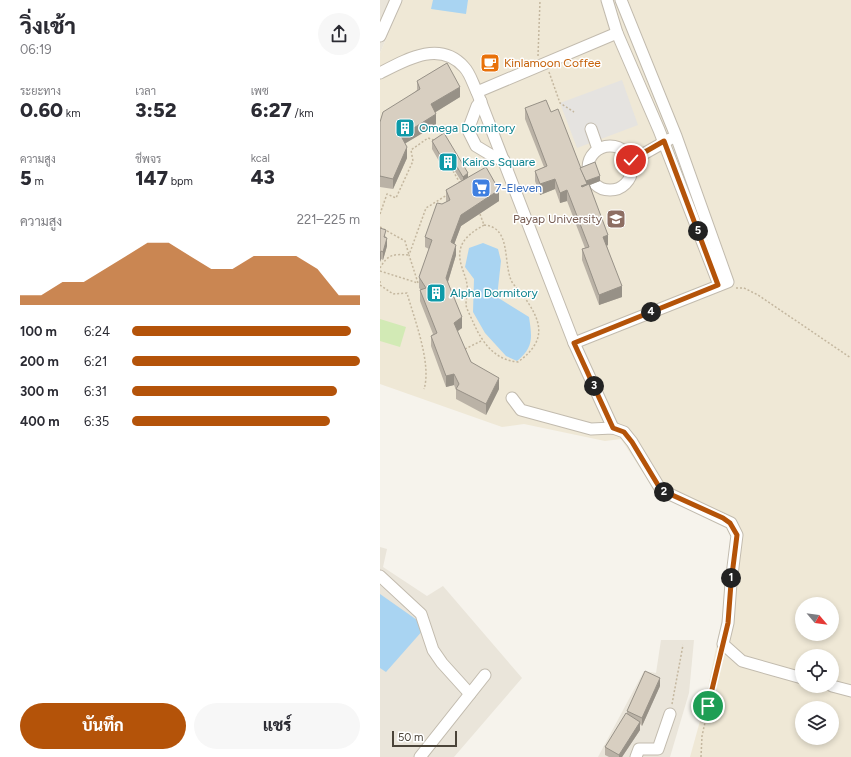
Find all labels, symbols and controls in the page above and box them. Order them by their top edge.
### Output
text: วิ่งเช้า [20,13,76,40]
button: share [318,13,360,55]
text: 06:19 [20,42,52,57]
cafe icon: Kinlamoon Coffee [479,52,501,74]
place label: Kinlamoon Coffee [504,56,601,70]
text: ระยะทาง [20,85,61,98]
text: เวลา [135,85,156,98]
text: เพซ [251,85,269,98]
text: 0.60 [20,98,63,122]
text: 3:52 [135,98,176,122]
text: 6:27 [251,98,292,122]
text: km [63,107,81,120]
text: /km [292,107,314,120]
building icon: Omega Dormitory [394,117,416,139]
place label: Omega Dormitory [419,121,516,135]
pin [614,143,648,177]
icon: check [620,149,642,171]
building icon: Kairos Square [437,151,459,173]
text: kcal [251,152,270,165]
text: ความสูง [20,153,56,166]
text: ชีพจร [135,153,161,166]
place label: Kairos Square [462,155,536,169]
text: 43 [251,165,275,189]
text: 5 [20,166,32,190]
text: 147 [135,166,168,190]
text: m [32,175,44,188]
text: bpm [168,175,193,188]
supermarket icon: 7-Eleven [470,177,492,199]
place label: 7-Eleven [495,181,542,195]
school or university icon: Payap University [605,208,627,230]
text: 221–225 m [297,212,360,227]
place label: Payap University [513,212,603,226]
text: ความสูง [20,214,62,229]
pin: 5 [688,221,708,241]
text: 5 [695,224,701,237]
building icon: Alpha Dormitory [425,282,447,304]
place label: Alpha Dormitory [450,286,538,300]
pin: 4 [641,302,661,322]
text: 4 [648,305,654,318]
text: 100 m [20,324,57,339]
text: 6:24 [84,324,110,339]
text: 200 m [20,354,59,369]
text: 6:21 [84,354,107,369]
pin: 3 [584,376,604,396]
text: 3 [591,379,597,392]
text: 300 m [20,384,59,399]
text: 6:31 [84,384,107,399]
text: 400 m [20,414,60,429]
text: 6:35 [84,414,109,429]
pin: 2 [654,482,674,502]
text: 2 [661,485,667,498]
pin: 1 [721,568,741,588]
text: 1 [729,571,733,584]
north arrow [795,597,839,641]
map controls [795,597,839,745]
button: locate [795,649,839,693]
pin [691,689,725,723]
icon: arrive [697,695,719,717]
button: layers [795,701,839,745]
button: บันทึก [20,703,186,749]
button: แชร์ [194,703,360,749]
scale bar [392,729,457,748]
text: 50 m [398,731,423,744]

